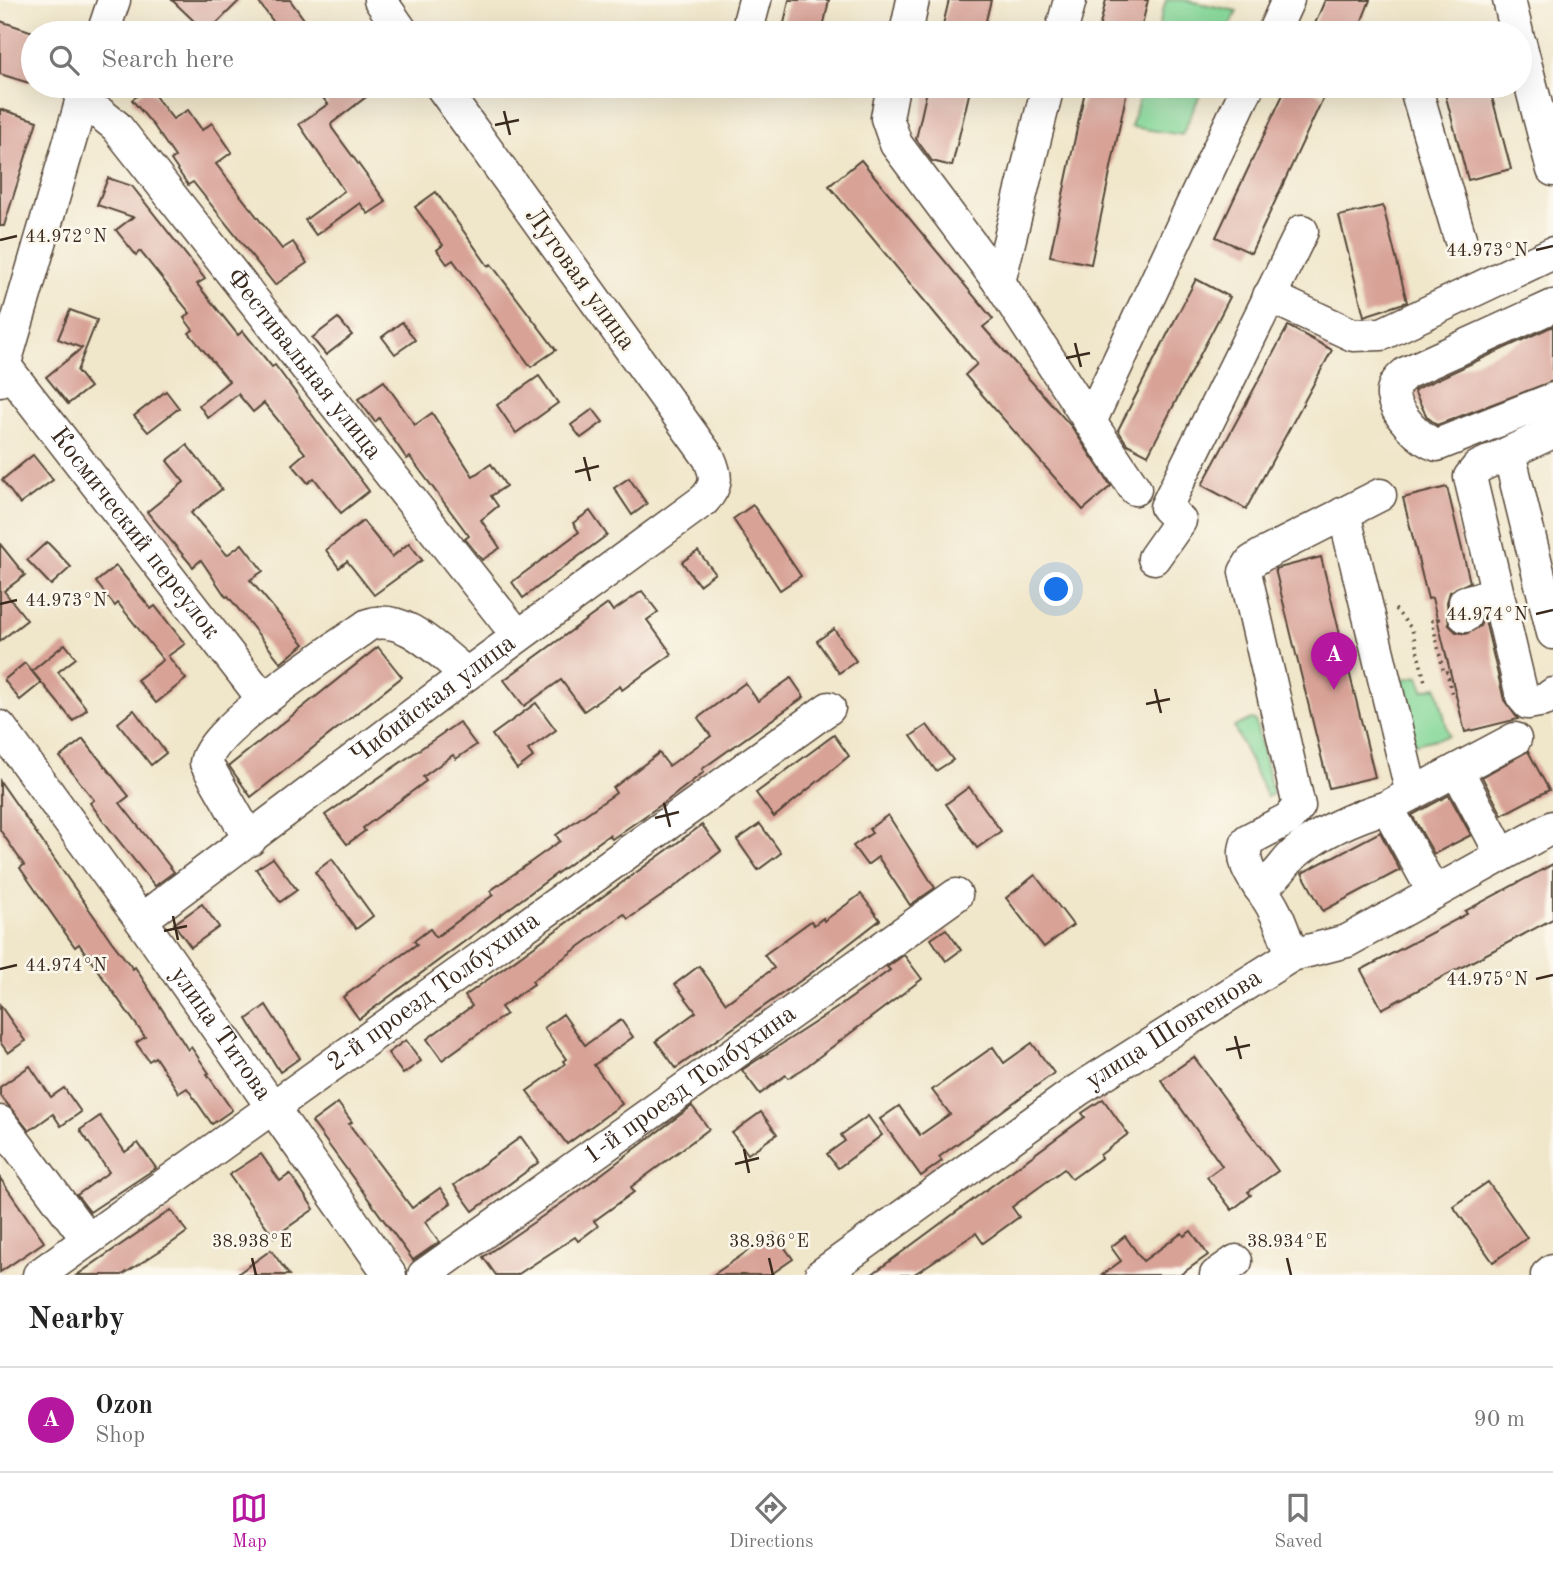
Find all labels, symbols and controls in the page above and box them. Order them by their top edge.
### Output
search box [21,21,1532,98]
icon: search [45,41,83,79]
text: Search here [101,47,234,73]
street label: Луговая улица [520,203,640,355]
text: 44.972°N [25,228,107,246]
text: 44.973°N [1446,242,1528,260]
street label: Фестивальная улица [221,264,387,465]
street label: Космический переулок [45,423,225,644]
your location [1039,572,1073,606]
text: 44.973°N [25,592,107,610]
text: 44.974°N [1446,606,1528,624]
street label: Чибийская улица [346,630,521,770]
pin: A [1311,632,1357,690]
street label: 2-й проезд Толбухина [323,907,545,1076]
text: 44.974°N [25,957,107,975]
street label: улица Титова [165,962,277,1106]
street label: улица Шовгенова [1081,964,1266,1094]
text: 44.975°N [1446,971,1528,989]
street label: 1-й проезд Толбухина [579,1000,801,1169]
text: 38.938°E [212,1233,292,1251]
text: 38.936°E [729,1233,809,1251]
text: 38.934°E [1247,1233,1327,1251]
text: Nearby [28,1305,125,1335]
text: Ozon [95,1393,153,1419]
text: A [42,1408,60,1431]
text: 90 m [1474,1408,1525,1431]
text: Shop [95,1424,145,1447]
tab: Map [230,1489,268,1554]
tab: Directions [729,1489,814,1554]
tab: Saved [1274,1489,1323,1554]

